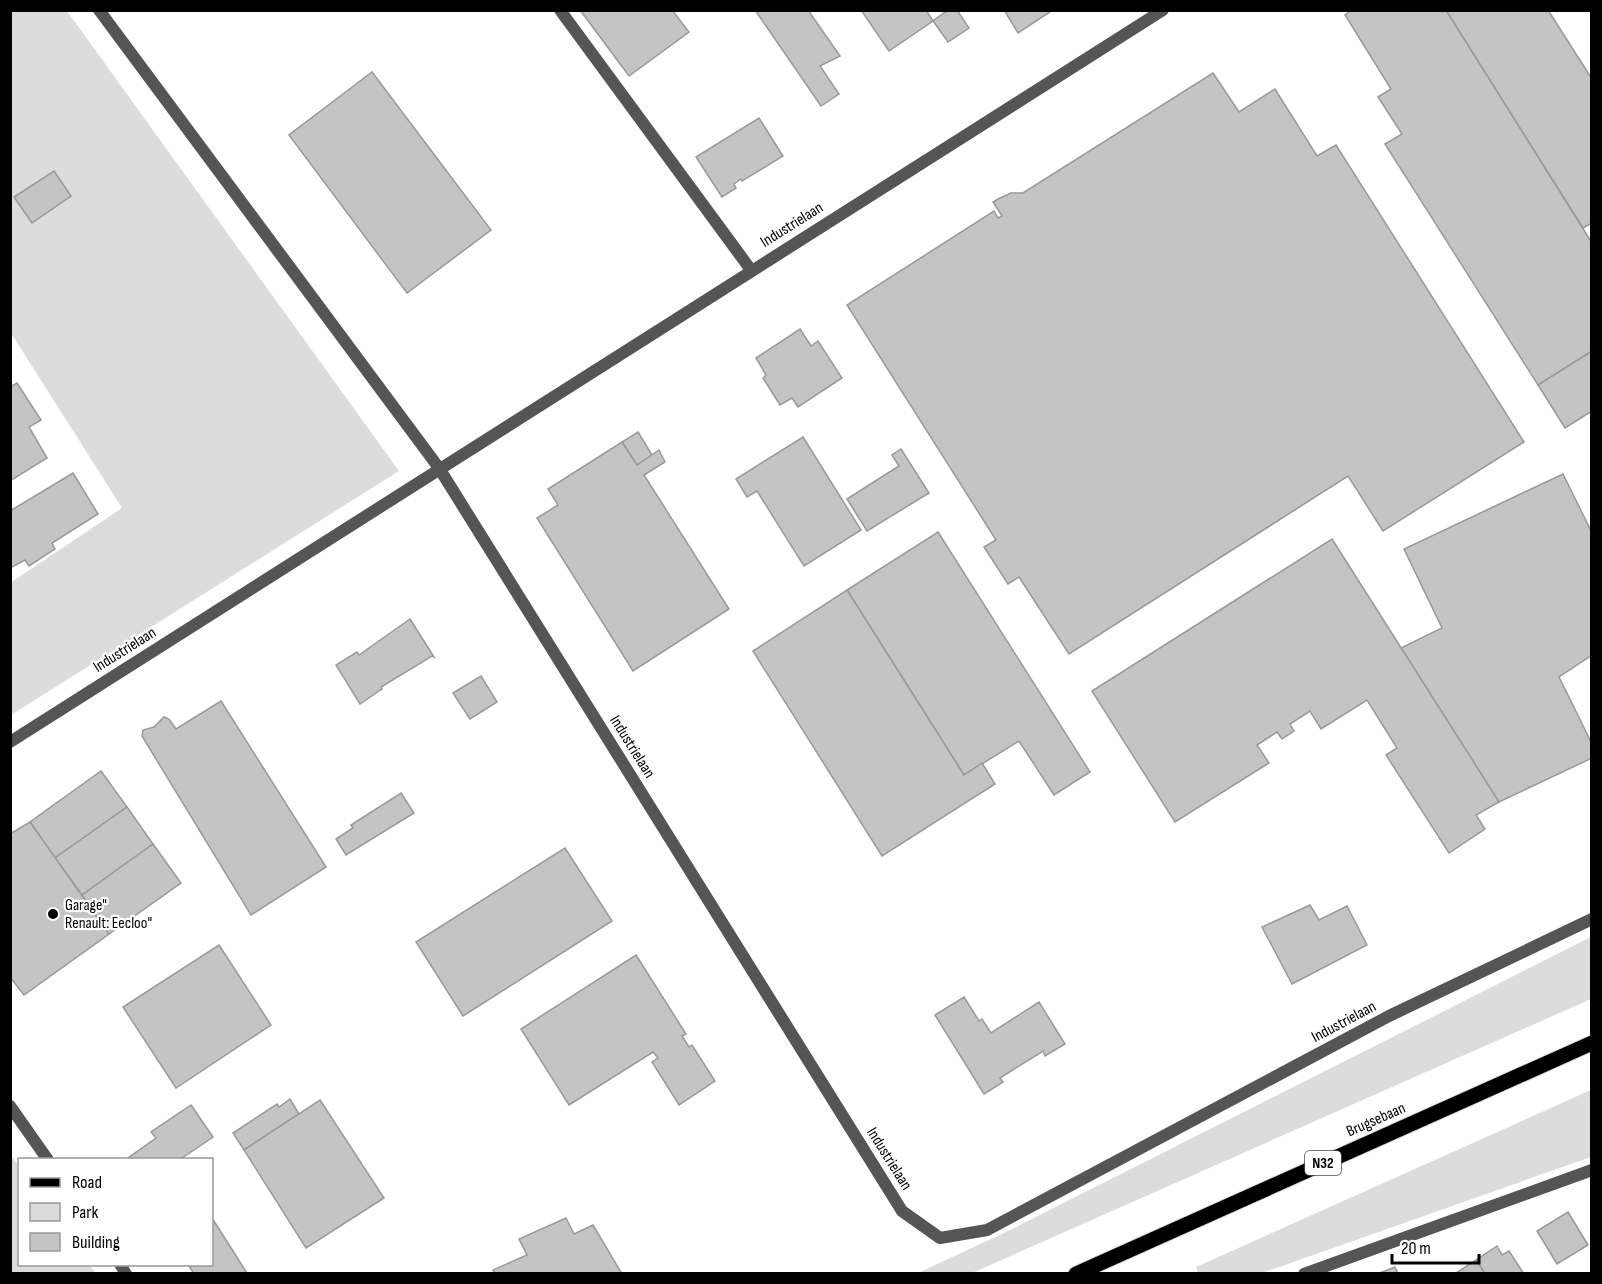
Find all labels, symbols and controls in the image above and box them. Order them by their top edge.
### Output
street label: Industrielaan [757,198,827,252]
street label: Industrielaan [90,623,160,677]
street label: Industrielaan [605,712,659,782]
place label: Garage" Renault: Eecloo" [65,896,152,933]
marker: Garage" Renault: Eecloo" [46,907,60,921]
street label: Industrielaan [1309,997,1379,1047]
street label: Brugsebaan [1343,1099,1409,1141]
street label: Industrielaan [862,1124,916,1194]
road number: N32 [1305,1151,1341,1175]
legend [18,1158,213,1266]
text: Road [72,1172,102,1193]
text: Park [72,1202,98,1223]
scale bar [1392,1227,1479,1265]
text: Building [72,1232,120,1253]
text: 20 m [1401,1238,1431,1259]

